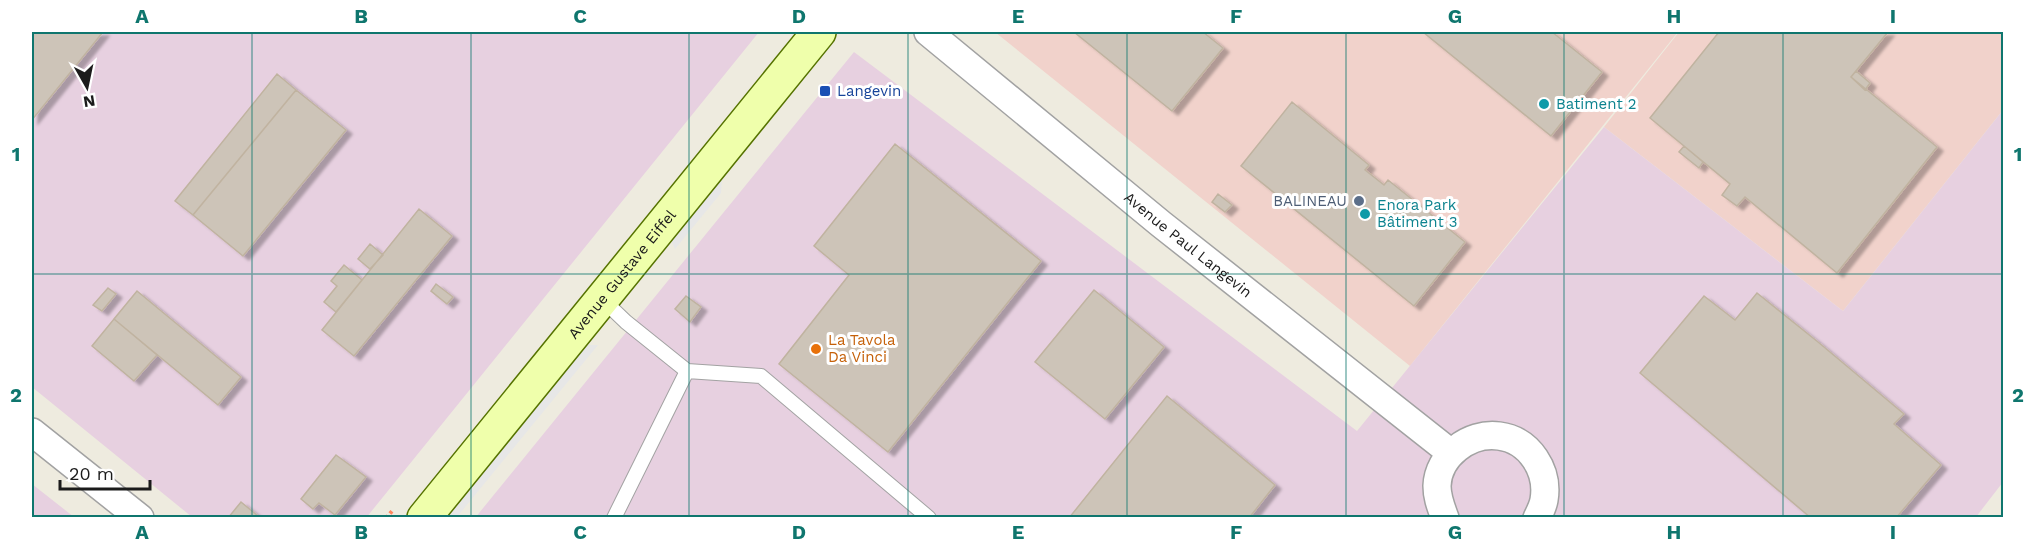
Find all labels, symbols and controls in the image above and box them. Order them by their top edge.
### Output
text: A [135,4,149,28]
text: B [354,4,368,28]
text: C [573,4,587,28]
text: D [792,4,806,28]
text: E [1012,4,1024,28]
text: F [1230,4,1242,28]
text: G [1448,4,1462,28]
text: H [1667,4,1681,28]
text: I [1890,4,1896,28]
north arrow [57,57,117,117]
place label: Langevin [837,82,901,100]
marker: Langevin [818,84,832,98]
text: N [82,91,97,112]
place label: Batiment 2 [1556,95,1637,113]
marker: Batiment 2 [1537,97,1551,111]
text: 1 [12,142,20,166]
text: 1 [2014,142,2022,166]
street label: Avenue Paul Langevin [1120,188,1256,301]
place label: BALINEAU [1273,192,1347,210]
marker: BALINEAU [1352,194,1366,208]
place label: Enora Park Bâtiment 3 [1377,196,1458,231]
street label: Avenue Gustave Eiffel [564,206,680,342]
marker: Enora Park Bâtiment 3 [1358,207,1372,221]
place label: La Tavola Da Vinci [828,331,896,366]
marker: La Tavola Da Vinci [809,342,823,356]
text: 2 [10,383,22,407]
text: 2 [2012,383,2024,407]
scale bar [60,453,150,491]
text: 20 m [69,463,114,484]
text: A [135,520,149,544]
text: B [354,520,368,544]
text: C [573,520,587,544]
text: D [792,520,806,544]
text: E [1012,520,1024,544]
text: F [1230,520,1242,544]
text: G [1448,520,1462,544]
text: H [1667,520,1681,544]
text: I [1890,520,1896,544]

